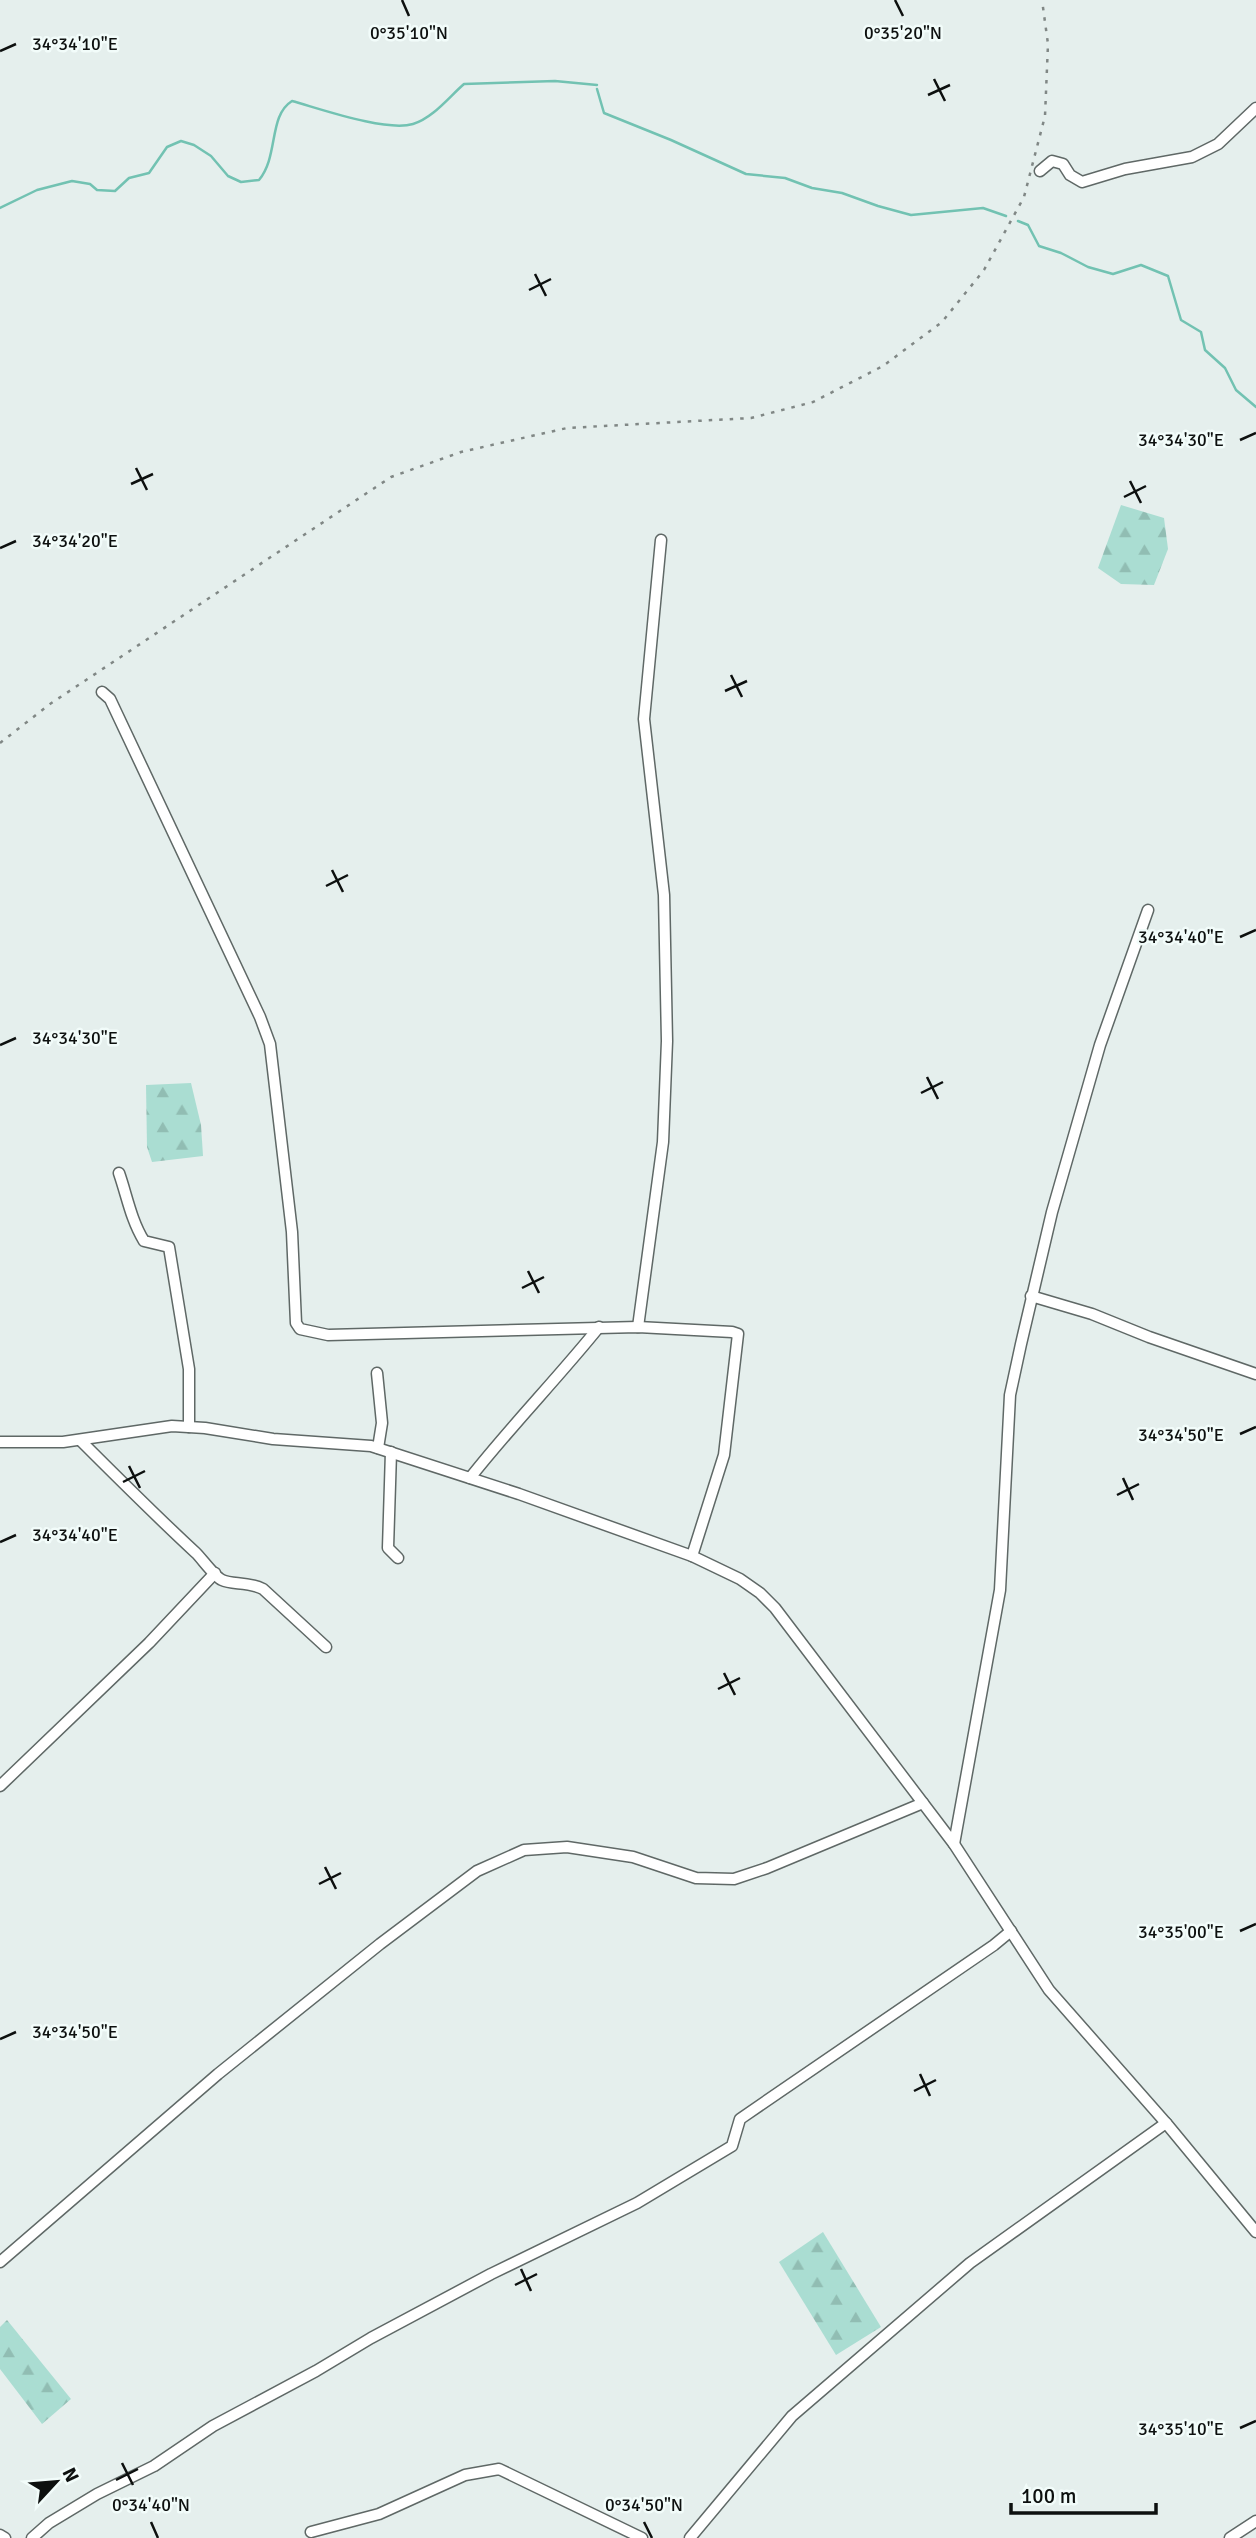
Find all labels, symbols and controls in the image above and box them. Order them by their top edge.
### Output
text: 0°35'10"N [370,22,448,44]
text: 0°35'20"N [864,22,942,44]
text: 34°34'10"E [32,33,118,55]
text: 34°34'30"E [1138,429,1224,451]
text: 34°34'20"E [32,530,118,552]
text: 34°34'40"E [1138,926,1224,948]
text: 34°34'30"E [32,1027,118,1049]
text: 34°34'50"E [1138,1424,1224,1446]
text: 34°34'40"E [32,1524,118,1546]
text: 34°35'00"E [1138,1921,1224,1943]
text: 34°34'50"E [32,2021,118,2043]
text: 34°35'10"E [1138,2418,1224,2440]
north arrow [21,2447,91,2517]
text: N [57,2464,84,2486]
scale bar [1011,2472,1156,2516]
text: 100 m [1021,2483,1076,2509]
text: 0°34'40"N [112,2494,190,2516]
text: 0°34'50"N [605,2494,683,2516]

